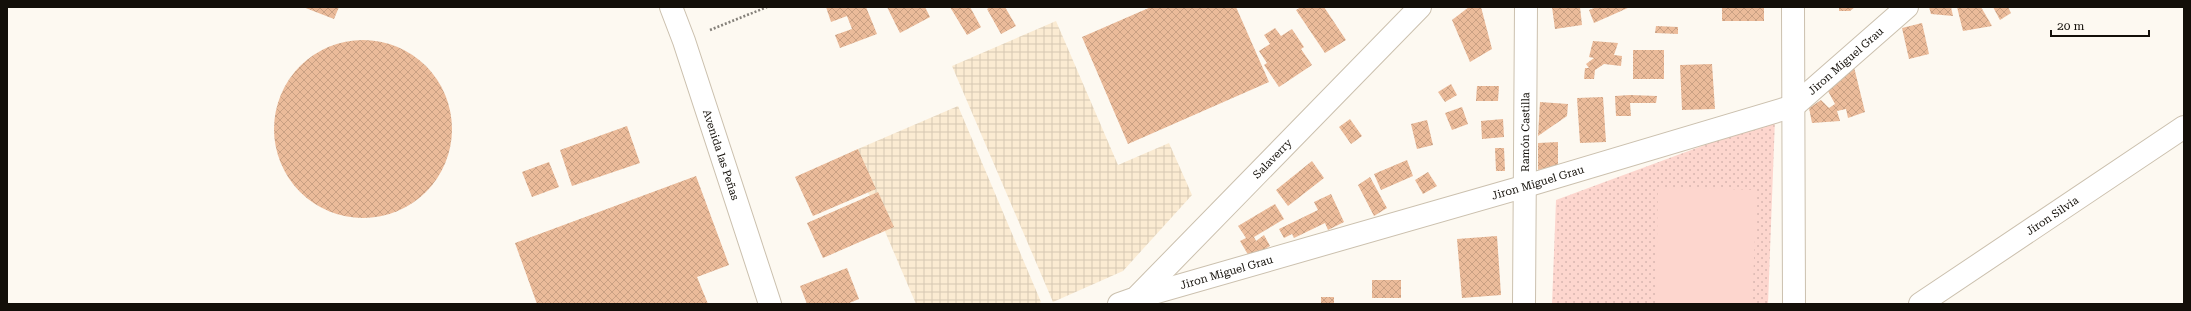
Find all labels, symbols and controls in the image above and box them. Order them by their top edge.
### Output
scale bar [2051,12,2149,38]
text: 20 m [2057,19,2084,33]
street label: Jiron Miguel Grau [1805,24,1886,97]
street label: Ramón Castilla [1518,92,1532,172]
street label: Avenida las Peñas [700,108,742,202]
street label: Salaverry [1250,136,1295,181]
street label: Jiron Miguel Grau [1490,163,1586,202]
street label: Jiron Silvia [2023,193,2081,238]
street label: Jiron Miguel Grau [1178,253,1274,292]

